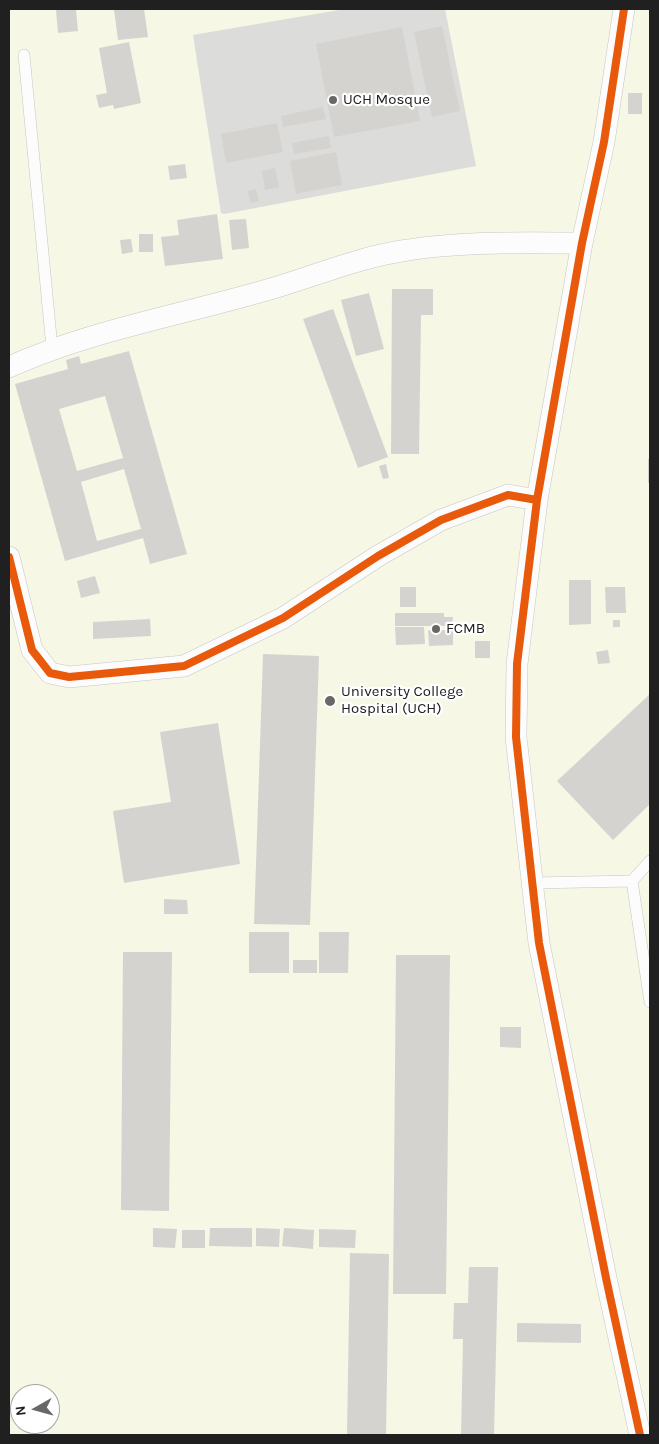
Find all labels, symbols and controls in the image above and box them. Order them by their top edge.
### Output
place label: UCH Mosque [343,91,430,109]
marker: UCH Mosque [327,94,339,106]
place label: FCMB [446,620,485,638]
marker: FCMB [430,623,442,635]
place label: University College Hospital (UCH) [341,683,463,718]
marker: University College Hospital (UCH) [323,694,337,708]
north arrow [10,1384,60,1434]
text: N [12,1405,30,1417]

